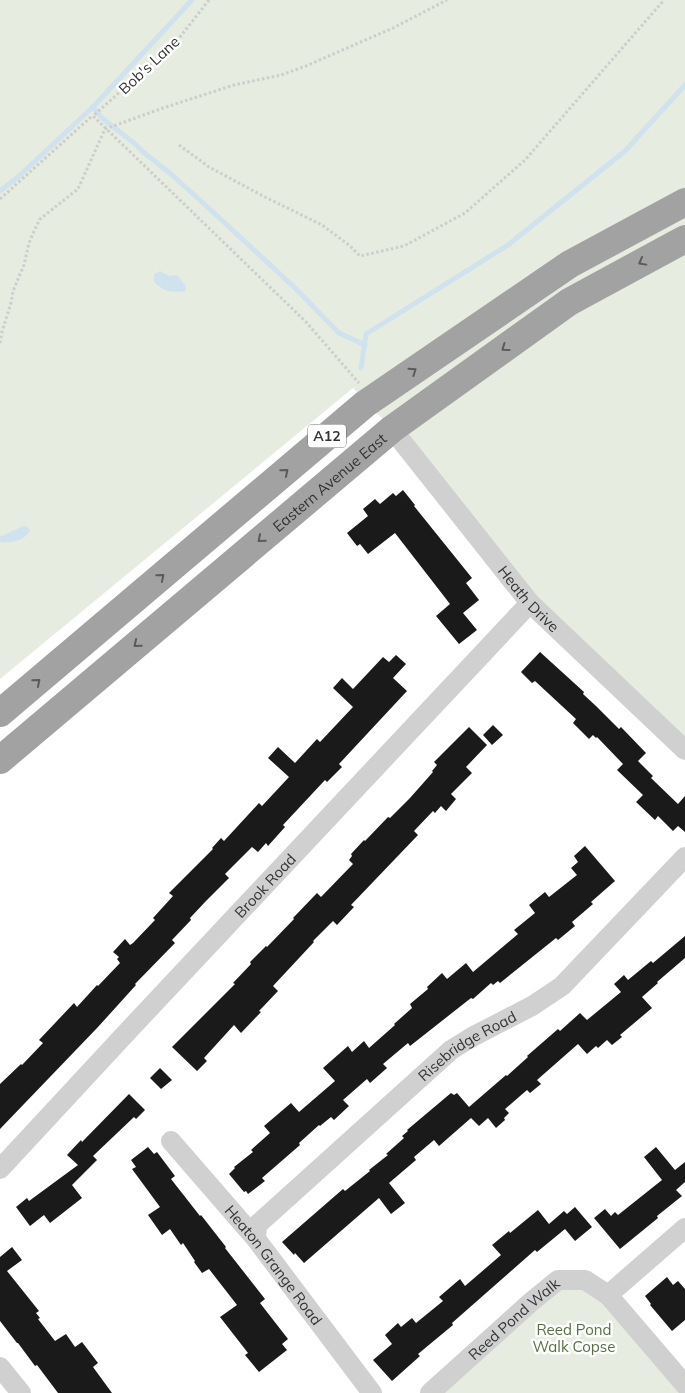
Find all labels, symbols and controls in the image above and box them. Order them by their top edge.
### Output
street label: Bob's Lane [115,32,183,98]
one-way arrow [638,256,647,266]
one-way arrow [501,342,511,351]
one-way arrow [407,368,416,377]
road number: A12 [308,424,346,448]
street label: Eastern Avenue East [268,428,390,535]
one-way arrow [279,469,288,477]
one-way arrow [258,534,267,542]
street label: Heath Drive [494,561,564,636]
one-way arrow [155,574,164,582]
one-way arrow [134,639,143,647]
one-way arrow [32,679,41,688]
street label: Brook Road [230,849,299,921]
street label: Risebridge Road [414,1006,519,1085]
street label: Heaton Grange Road [221,1201,327,1329]
street label: Reed Pond Walk [464,1273,563,1364]
park label: Reed Pond Walk Copse [533,1320,615,1356]

